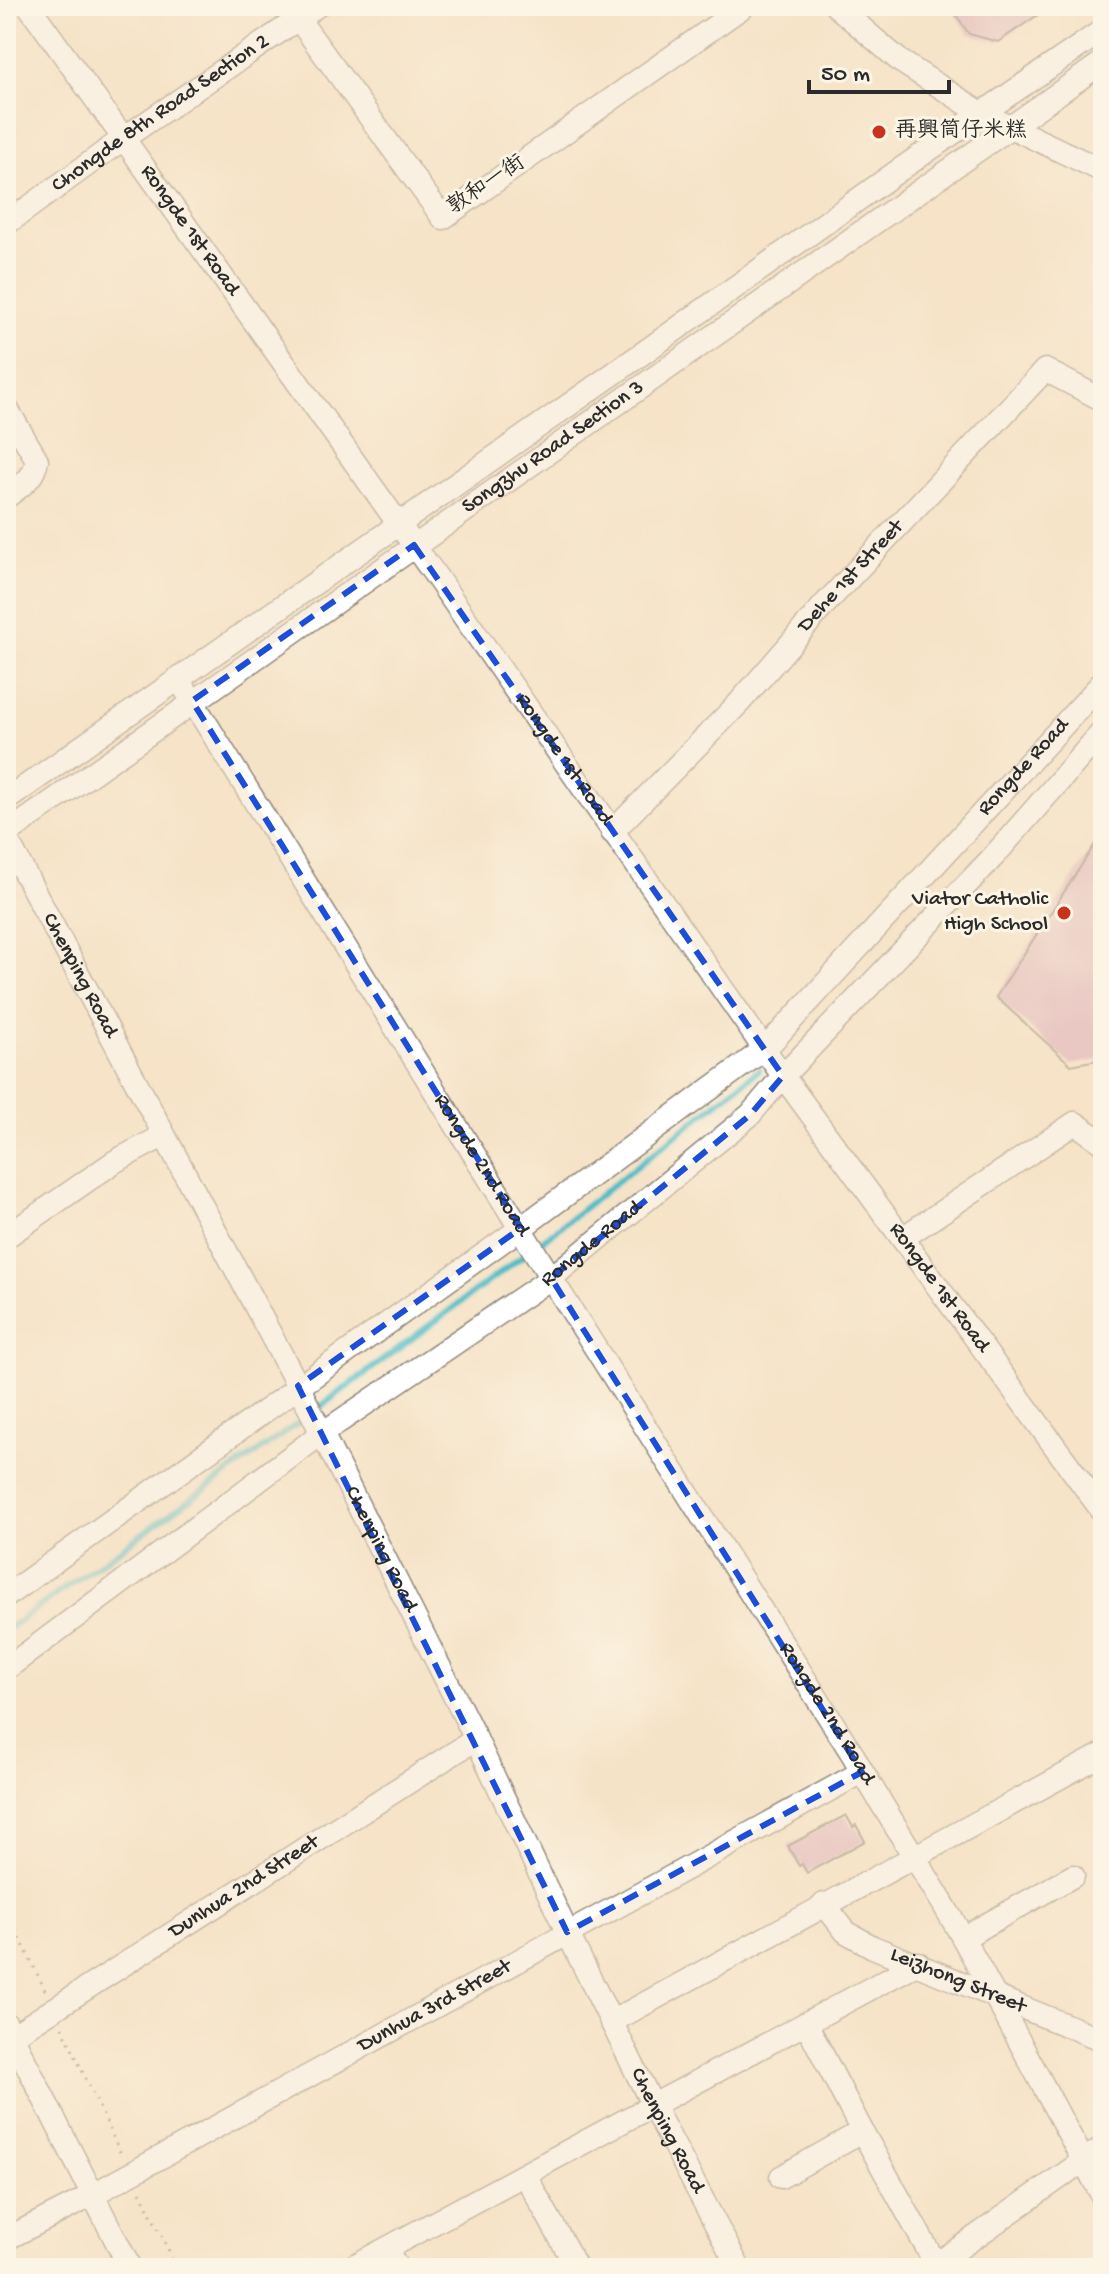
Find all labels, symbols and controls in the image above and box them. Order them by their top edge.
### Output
street label: Chongde 8th Road Section 2 [47,29,275,199]
scale bar [809,44,949,94]
text: 50 m [821,61,870,90]
place label: 再興筒仔米糕 [895,118,1027,145]
marker: 再興筒仔米糕 [870,123,888,141]
street label: 敦和一街 [443,150,531,221]
street label: Rongde 1st Road [134,160,246,303]
street label: Songzhu Road Section 3 [457,375,650,520]
street label: Dehe 1st Street [791,514,911,640]
street label: Rongde 1st Road [509,689,619,832]
street label: Rongde Road [973,712,1077,822]
place label: Viator Catholic High School [911,887,1050,938]
marker: Viator Catholic High School [1055,904,1073,922]
street label: Chenping Road [36,909,124,1044]
street label: Rongde 2nd Road [427,1089,536,1243]
street label: Rongde Road [537,1194,650,1294]
street label: Rongde 1st Road [882,1218,996,1360]
street label: Chenping Road [338,1482,424,1619]
street label: Rongde 2nd Road [772,1638,881,1791]
street label: Dunhua 2nd Street [163,1829,326,1946]
street label: Leizhong Street [886,1942,1031,2021]
street label: Dunhua 3rd Street [352,1953,518,2060]
street label: Chenping Road [623,2064,711,2200]

